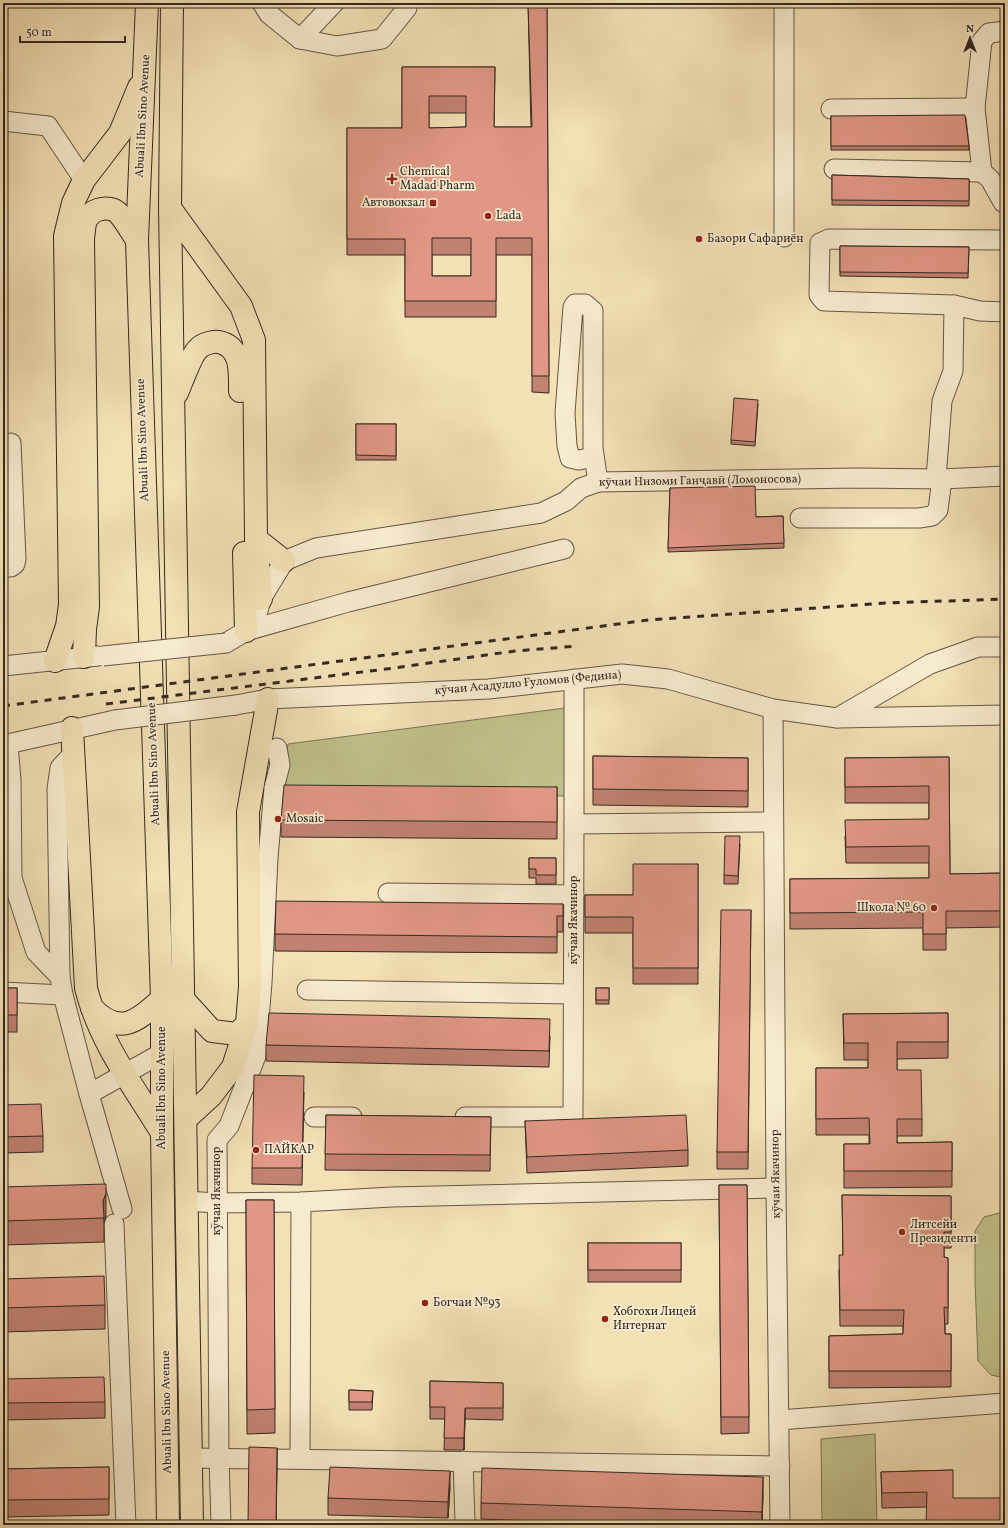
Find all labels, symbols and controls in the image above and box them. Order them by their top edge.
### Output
scale bar [20,18,125,44]
north arrow [950,18,990,58]
text: N [966,22,974,37]
text: 50 m [26,25,52,41]
street label: Abuali Ibn Sino Avenue [132,54,154,178]
place label: Chemical Madad Pharm [400,164,475,194]
marker: Chemical Madad Pharm [387,174,397,184]
place label: Автовокзал [362,195,425,211]
marker: Автовокзал [428,198,438,208]
place label: Lada [496,208,521,224]
marker: Lada [483,211,493,221]
place label: Базори Сафариён [707,231,804,247]
marker: Базори Сафариён [694,234,704,244]
street label: Abuali Ibn Sino Avenue [133,378,153,502]
street label: кӯчаи Низоми Ганҷавӣ (Ломоносова) [599,471,802,491]
street label: кӯчаи Асадулло Ғуломов (Федина) [434,667,622,699]
street label: Abuali Ibn Sino Avenue [144,702,164,826]
place label: Mosaic [286,811,323,827]
marker: Mosaic [273,814,283,824]
street label: кӯчаи Якачинор [566,875,582,965]
place label: Школа № 60 [857,900,926,916]
marker: Школа № 60 [929,903,939,913]
street label: Abuali Ibn Sino Avenue [154,1026,170,1150]
street label: кӯчаи Якачинор [767,1129,785,1219]
place label: ПАЙКАР [264,1141,314,1158]
marker: ПАЙКАР [251,1145,261,1155]
street label: кӯчаи Якачинор [209,1146,225,1236]
place label: Литсейи Президенти [910,1217,977,1247]
marker: Литсейи Президенти [897,1227,907,1237]
place label: Богчаи №93 [433,1295,500,1311]
marker: Богчаи №93 [420,1298,430,1308]
place label: Хобгохи Лицей Интернат [613,1304,696,1334]
marker: Хобгохи Лицей Интернат [600,1314,610,1324]
street label: Abuali Ibn Sino Avenue [158,1350,176,1474]

